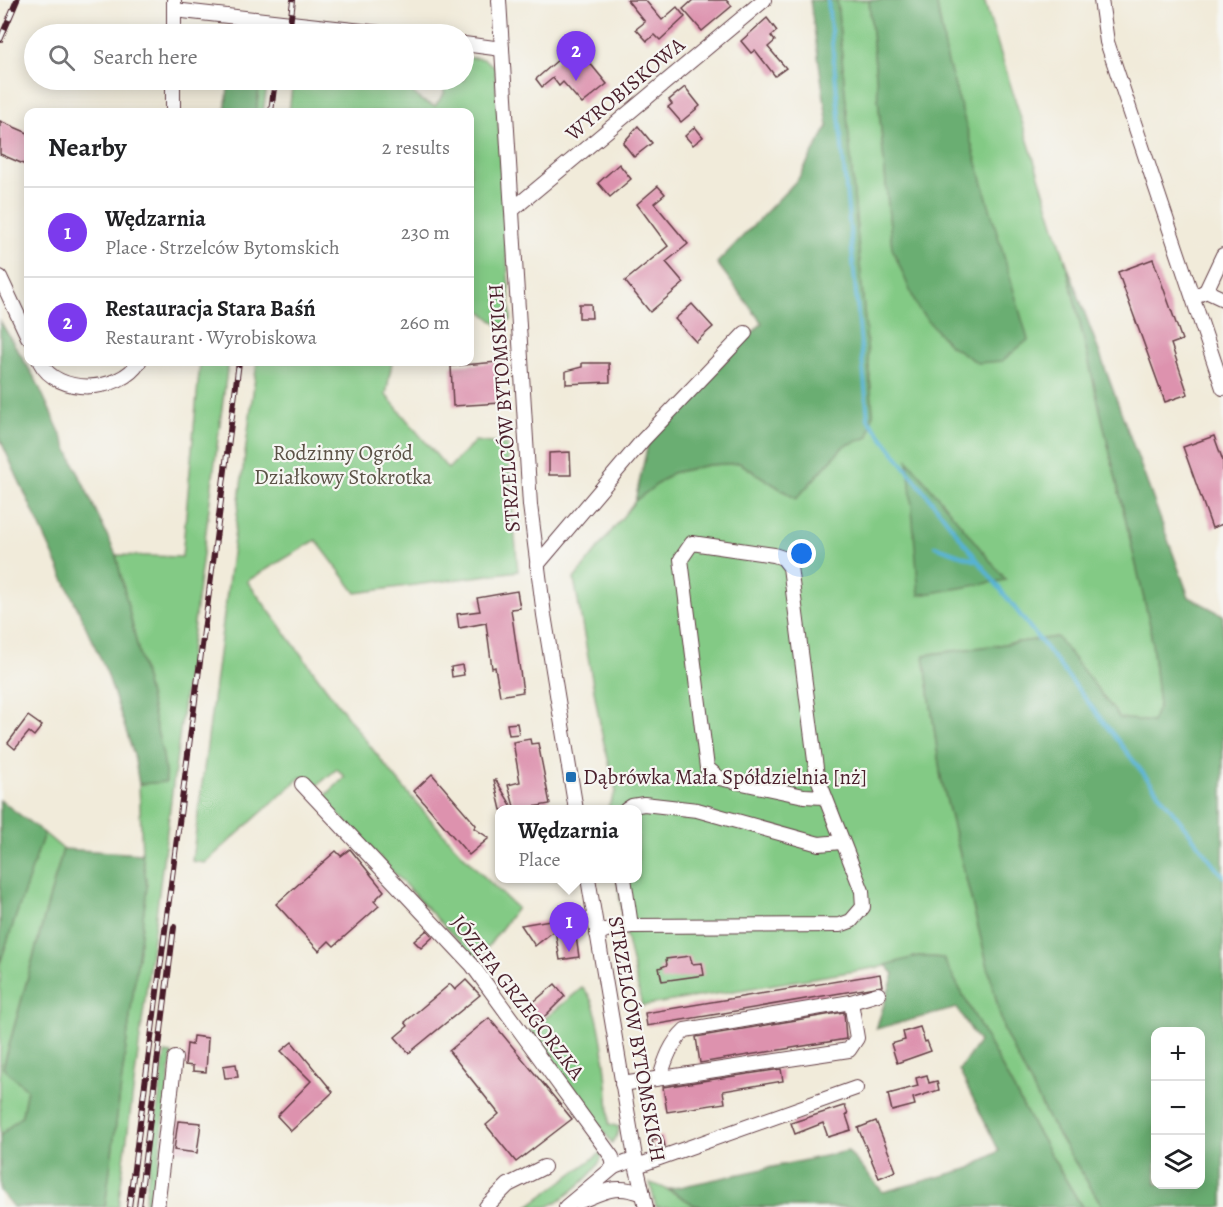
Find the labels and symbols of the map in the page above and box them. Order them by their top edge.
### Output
street label: WYROBISKOWA [559,30,691,148]
pin: 2 [556,32,596,81]
street label: STRZELCÓW BYTOMSKICH [481,283,527,533]
park label: Rodzinny Ogród Działkowy Stokrotka [254,439,432,491]
your location [787,539,816,568]
place label: Dąbrówka Mała Spółdzielnia [nż] [583,763,867,791]
marker: Dąbrówka Mała Spółdzielnia [nż] [564,770,578,784]
pin: 1 [550,902,588,952]
street label: JÓZEFA GRZEGORZKA [445,909,592,1086]
street label: STRZELCÓW BYTOMSKICH [602,914,672,1164]

